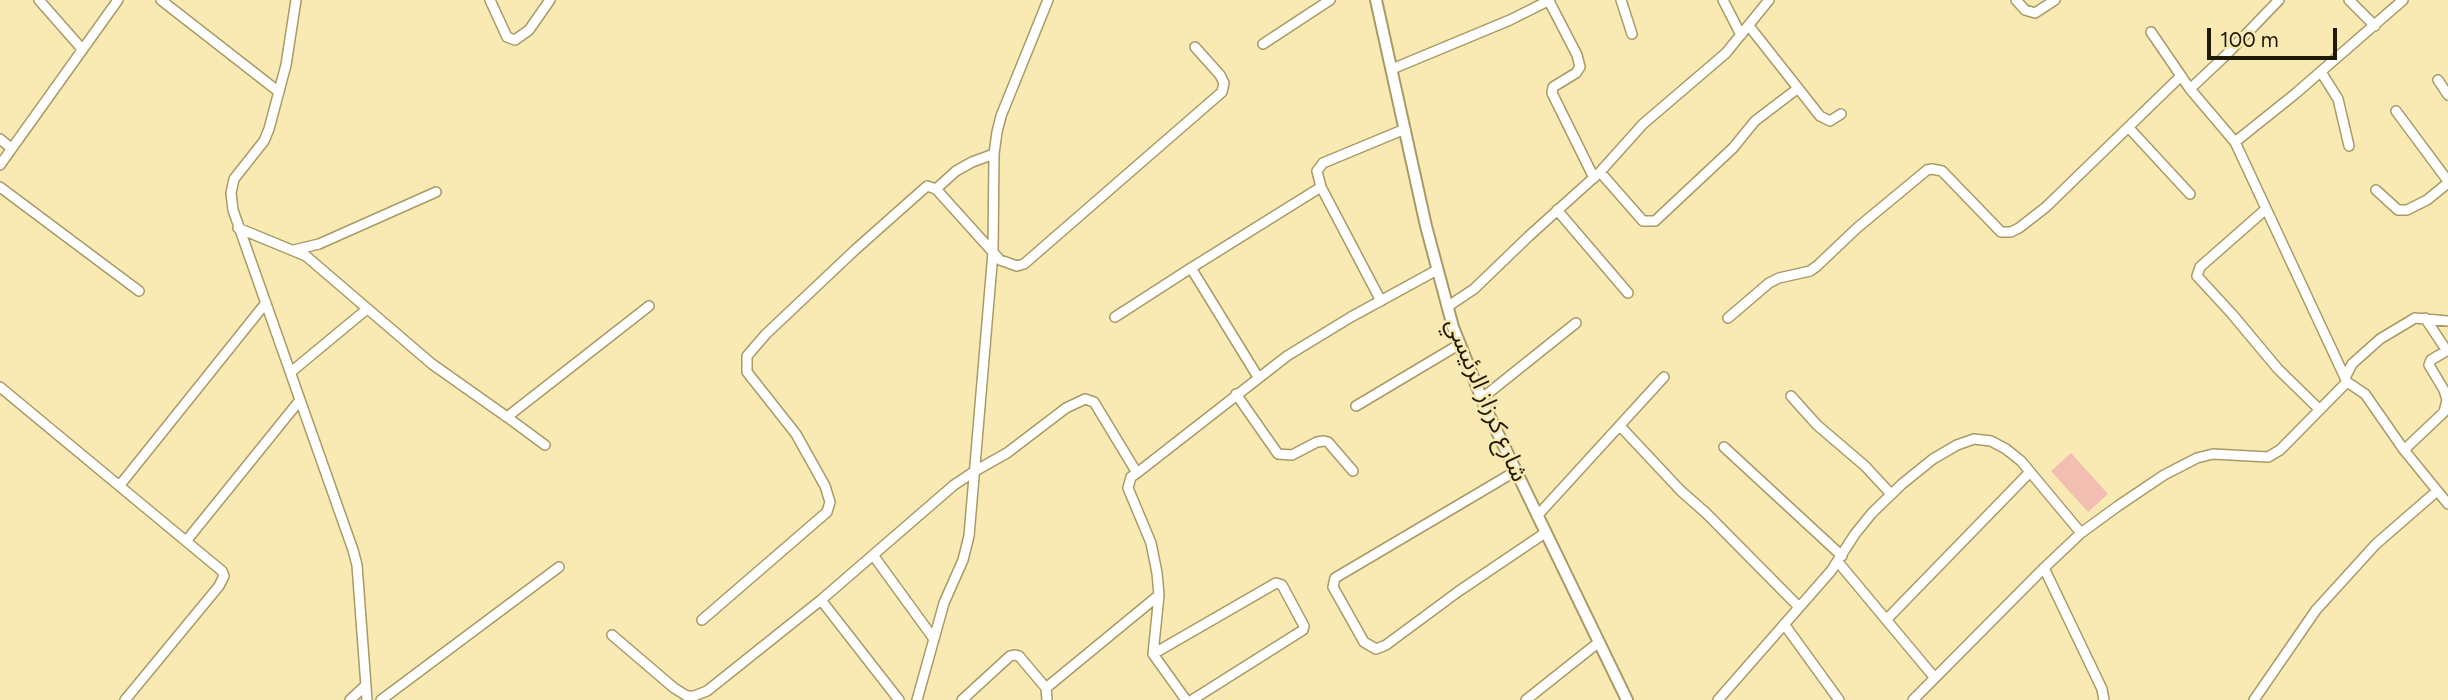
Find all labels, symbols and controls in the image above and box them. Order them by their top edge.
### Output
scale bar [2210,14,2340,58]
text: 100 m [2220,27,2279,52]
street label: شارع كرزاز الرئيسي [1439,314,1533,486]

